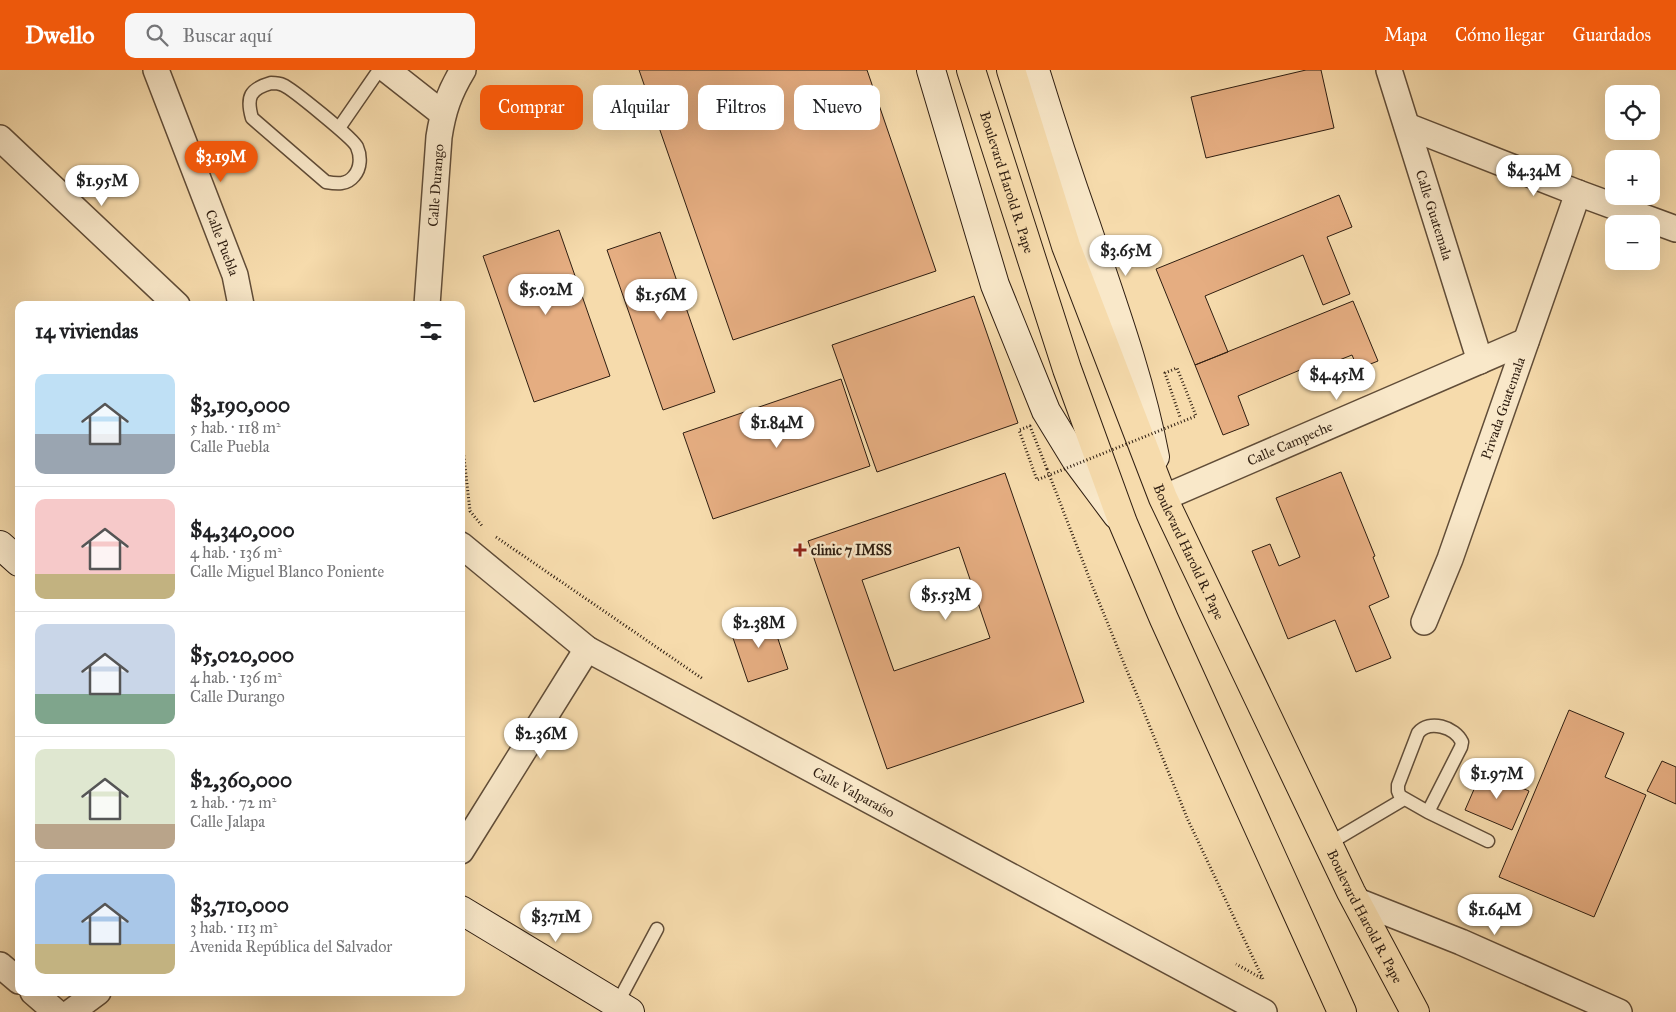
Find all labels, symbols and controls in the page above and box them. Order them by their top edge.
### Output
search box [125,13,475,58]
text: Dwello [25,20,95,50]
icon: search [143,21,171,49]
text: Buscar aquí [183,24,272,47]
text: Mapa [1384,24,1427,46]
text: Cómo llegar [1455,24,1545,46]
text: Guardados [1573,24,1651,46]
chip: Comprar [480,85,583,130]
chip: Alquilar [593,85,688,130]
chip: Filtros [698,85,784,130]
chip: Nuevo [794,85,880,130]
map controls [1605,85,1660,270]
button: locate [1605,85,1660,140]
street label: Boulevard Harold R. Pape [976,109,1037,256]
pin: $3.19M [180,140,262,183]
street label: Calle Durango [425,143,447,227]
text: $3.19M [196,147,246,166]
button: + [1605,150,1660,205]
pin: $4.34M [1493,154,1575,197]
text: $4.34M [1507,161,1561,180]
pin: $1.95M [61,164,143,207]
street label: Calle Guatemala [1412,168,1456,263]
text: $1.95M [76,171,128,190]
street label: Calle Puebla [202,207,243,278]
button: − [1605,215,1660,270]
pin: $3.65M [1085,234,1167,277]
text: $3.65M [1100,241,1152,260]
pin: $5.02M [505,274,587,316]
pin: $1.56M [620,278,702,321]
text: $5.02M [519,280,573,299]
text: $1.56M [635,285,687,304]
icon: filters [417,317,445,345]
text: 14 viviendas [35,318,138,344]
street label: Privada Guatemala [1478,355,1529,462]
pin: $4.45M [1296,358,1378,401]
text: $4.45M [1309,365,1365,384]
text: $3,190,000 [190,392,290,418]
icon: home [75,394,135,454]
pin: $1.84M [736,406,818,449]
text: $1.84M [750,413,804,432]
text: 5 hab. · 118 m² [190,418,281,437]
street label: Calle Campeche [1245,418,1335,470]
text: Calle Puebla [190,437,270,456]
street label: Boulevard Harold R. Pape [1149,482,1228,623]
text: $4,340,000 [190,517,295,543]
icon: home [75,519,135,579]
place label: clinic 7 IMSS [811,542,892,559]
text: 4 hab. · 136 m² [190,543,282,562]
marker: clinic 7 IMSS [793,543,807,557]
text: Calle Miguel Blanco Poniente [190,562,384,581]
pin: $5.53M [905,578,987,621]
text: $5.53M [921,585,971,604]
pin: $2.38M [718,606,800,649]
text: $2.38M [733,613,785,632]
text: $5,020,000 [190,642,294,668]
icon: home [75,644,135,704]
text: 4 hab. · 136 m² [190,668,282,687]
text: Calle Durango [190,687,285,706]
pin: $2.36M [500,718,582,760]
text: $2.36M [515,724,567,743]
pin: $1.97M [1456,758,1538,800]
street label: Calle Valparaíso [810,764,897,821]
text: $1.97M [1471,764,1523,783]
text: $2,360,000 [190,767,292,793]
icon: home [75,769,135,829]
text: 2 hab. · 72 m² [190,793,276,812]
text: Calle Jalapa [190,812,265,831]
street label: Boulevard Harold R. Pape [1323,847,1406,986]
text: $3,710,000 [190,892,289,918]
icon: home [75,894,135,954]
pin: $1.64M [1454,894,1536,936]
pin: $3.71M [515,900,597,943]
text: $1.64M [1469,900,1521,919]
text: $3.71M [531,907,581,926]
text: 3 hab. · 113 m² [190,918,278,937]
text: Avenida República del Salvador [190,937,392,956]

